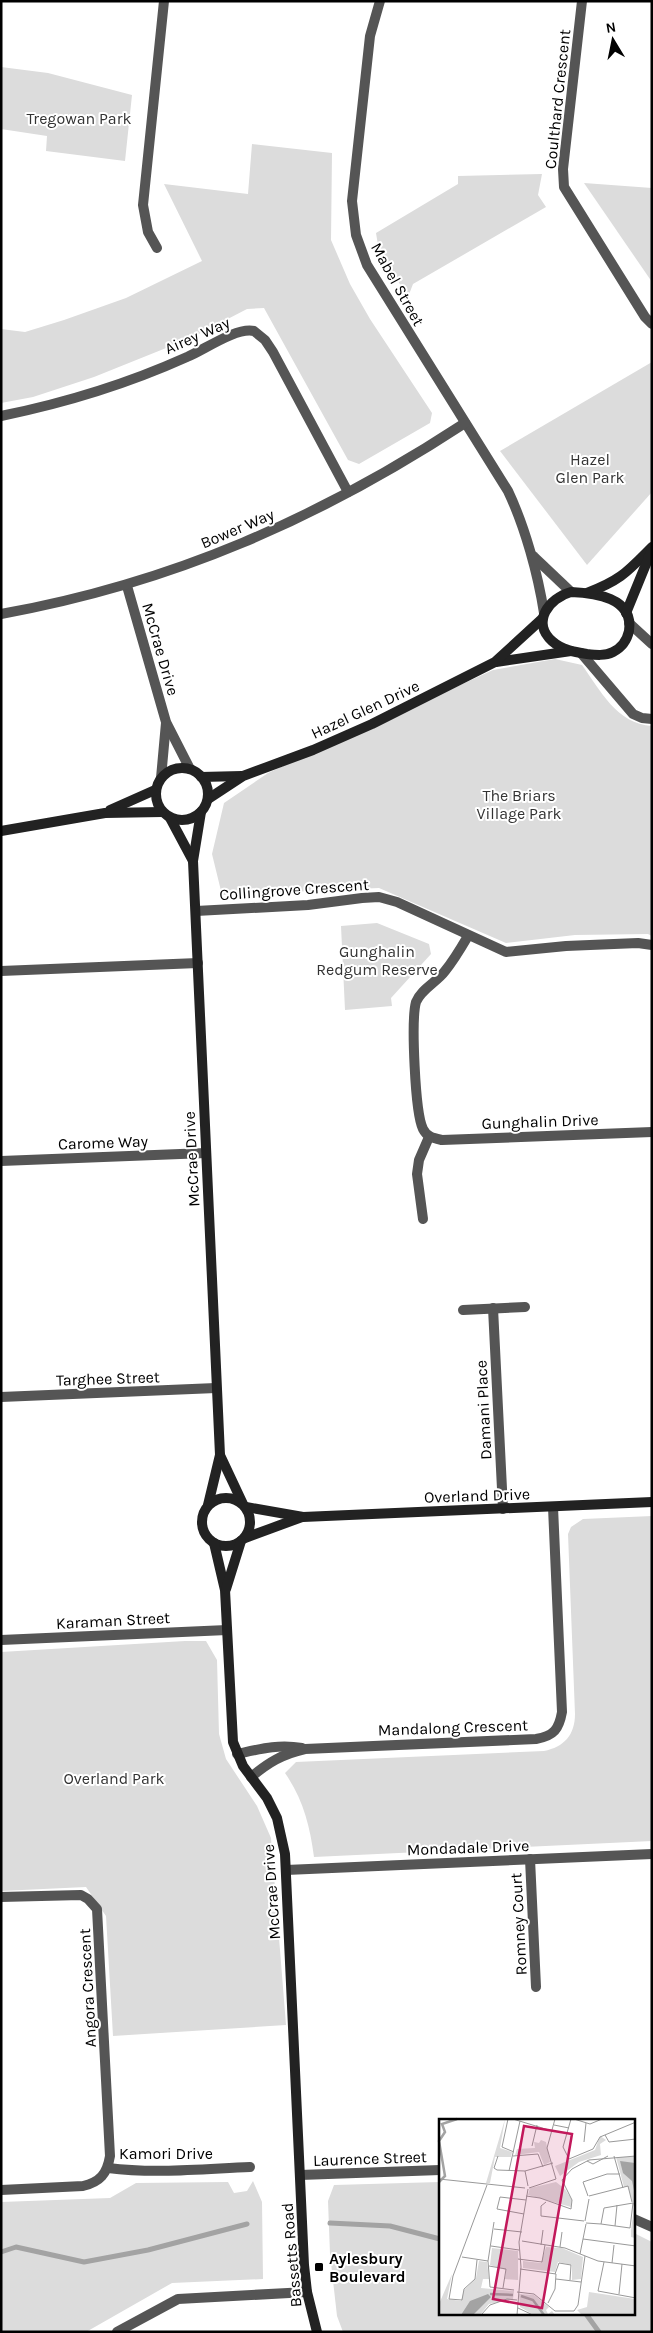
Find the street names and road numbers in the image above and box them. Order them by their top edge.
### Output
street label: Coulthard Crescent [541,28,574,170]
street label: Mabel Street [367,239,428,329]
street label: Airey Way [162,312,233,358]
street label: Bower Way [198,504,277,552]
street label: McCrae Drive [138,601,183,698]
street label: Hazel Glen Drive [308,676,422,743]
street label: Collingrove Crescent [219,875,369,904]
street label: Gunghalin Drive [481,1110,599,1133]
street label: McCrae Drive [180,1111,203,1207]
street label: Carome Way [58,1131,149,1154]
street label: Damani Place [471,1360,496,1460]
street label: Targhee Street [56,1367,160,1390]
street label: Overland Drive [424,1484,530,1507]
street label: Karaman Street [55,1608,171,1633]
street label: Mandalong Crescent [378,1715,528,1740]
street label: Mondadale Drive [407,1836,530,1859]
street label: McCrae Drive [259,1844,284,1940]
street label: Romney Court [506,1872,531,1976]
street label: Angora Crescent [75,1928,100,2048]
street label: Kamori Drive [119,2144,213,2163]
street label: Laurence Street [313,2147,427,2170]
street label: Bassetts Road [277,2202,306,2308]

